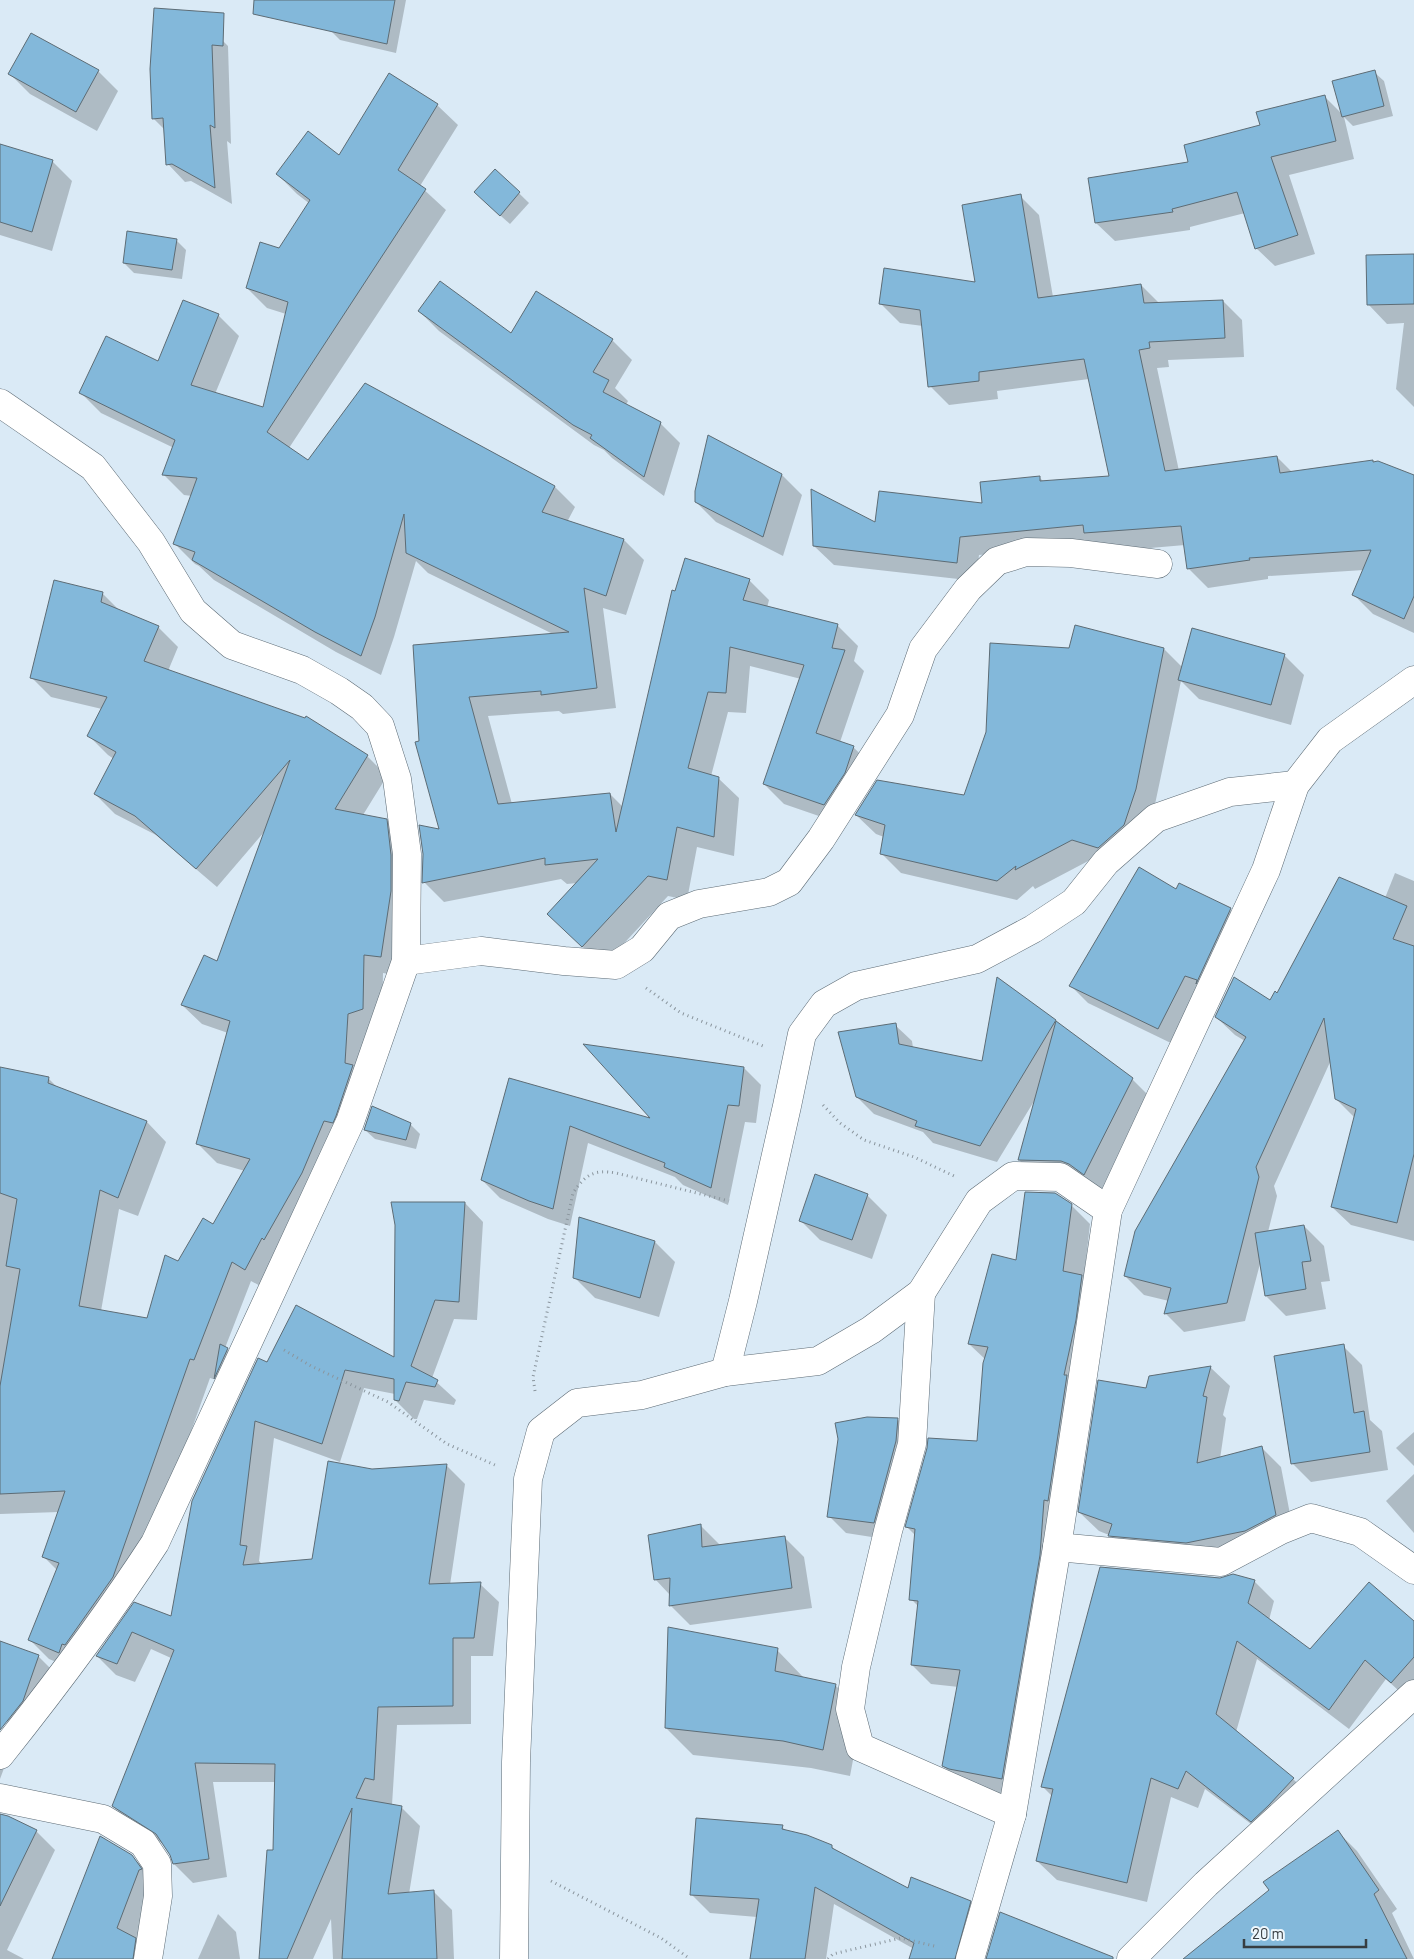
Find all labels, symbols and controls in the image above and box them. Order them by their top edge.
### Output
scale bar [1244,1916,1366,1948]
text: 20 m [1252,1924,1284,1942]

